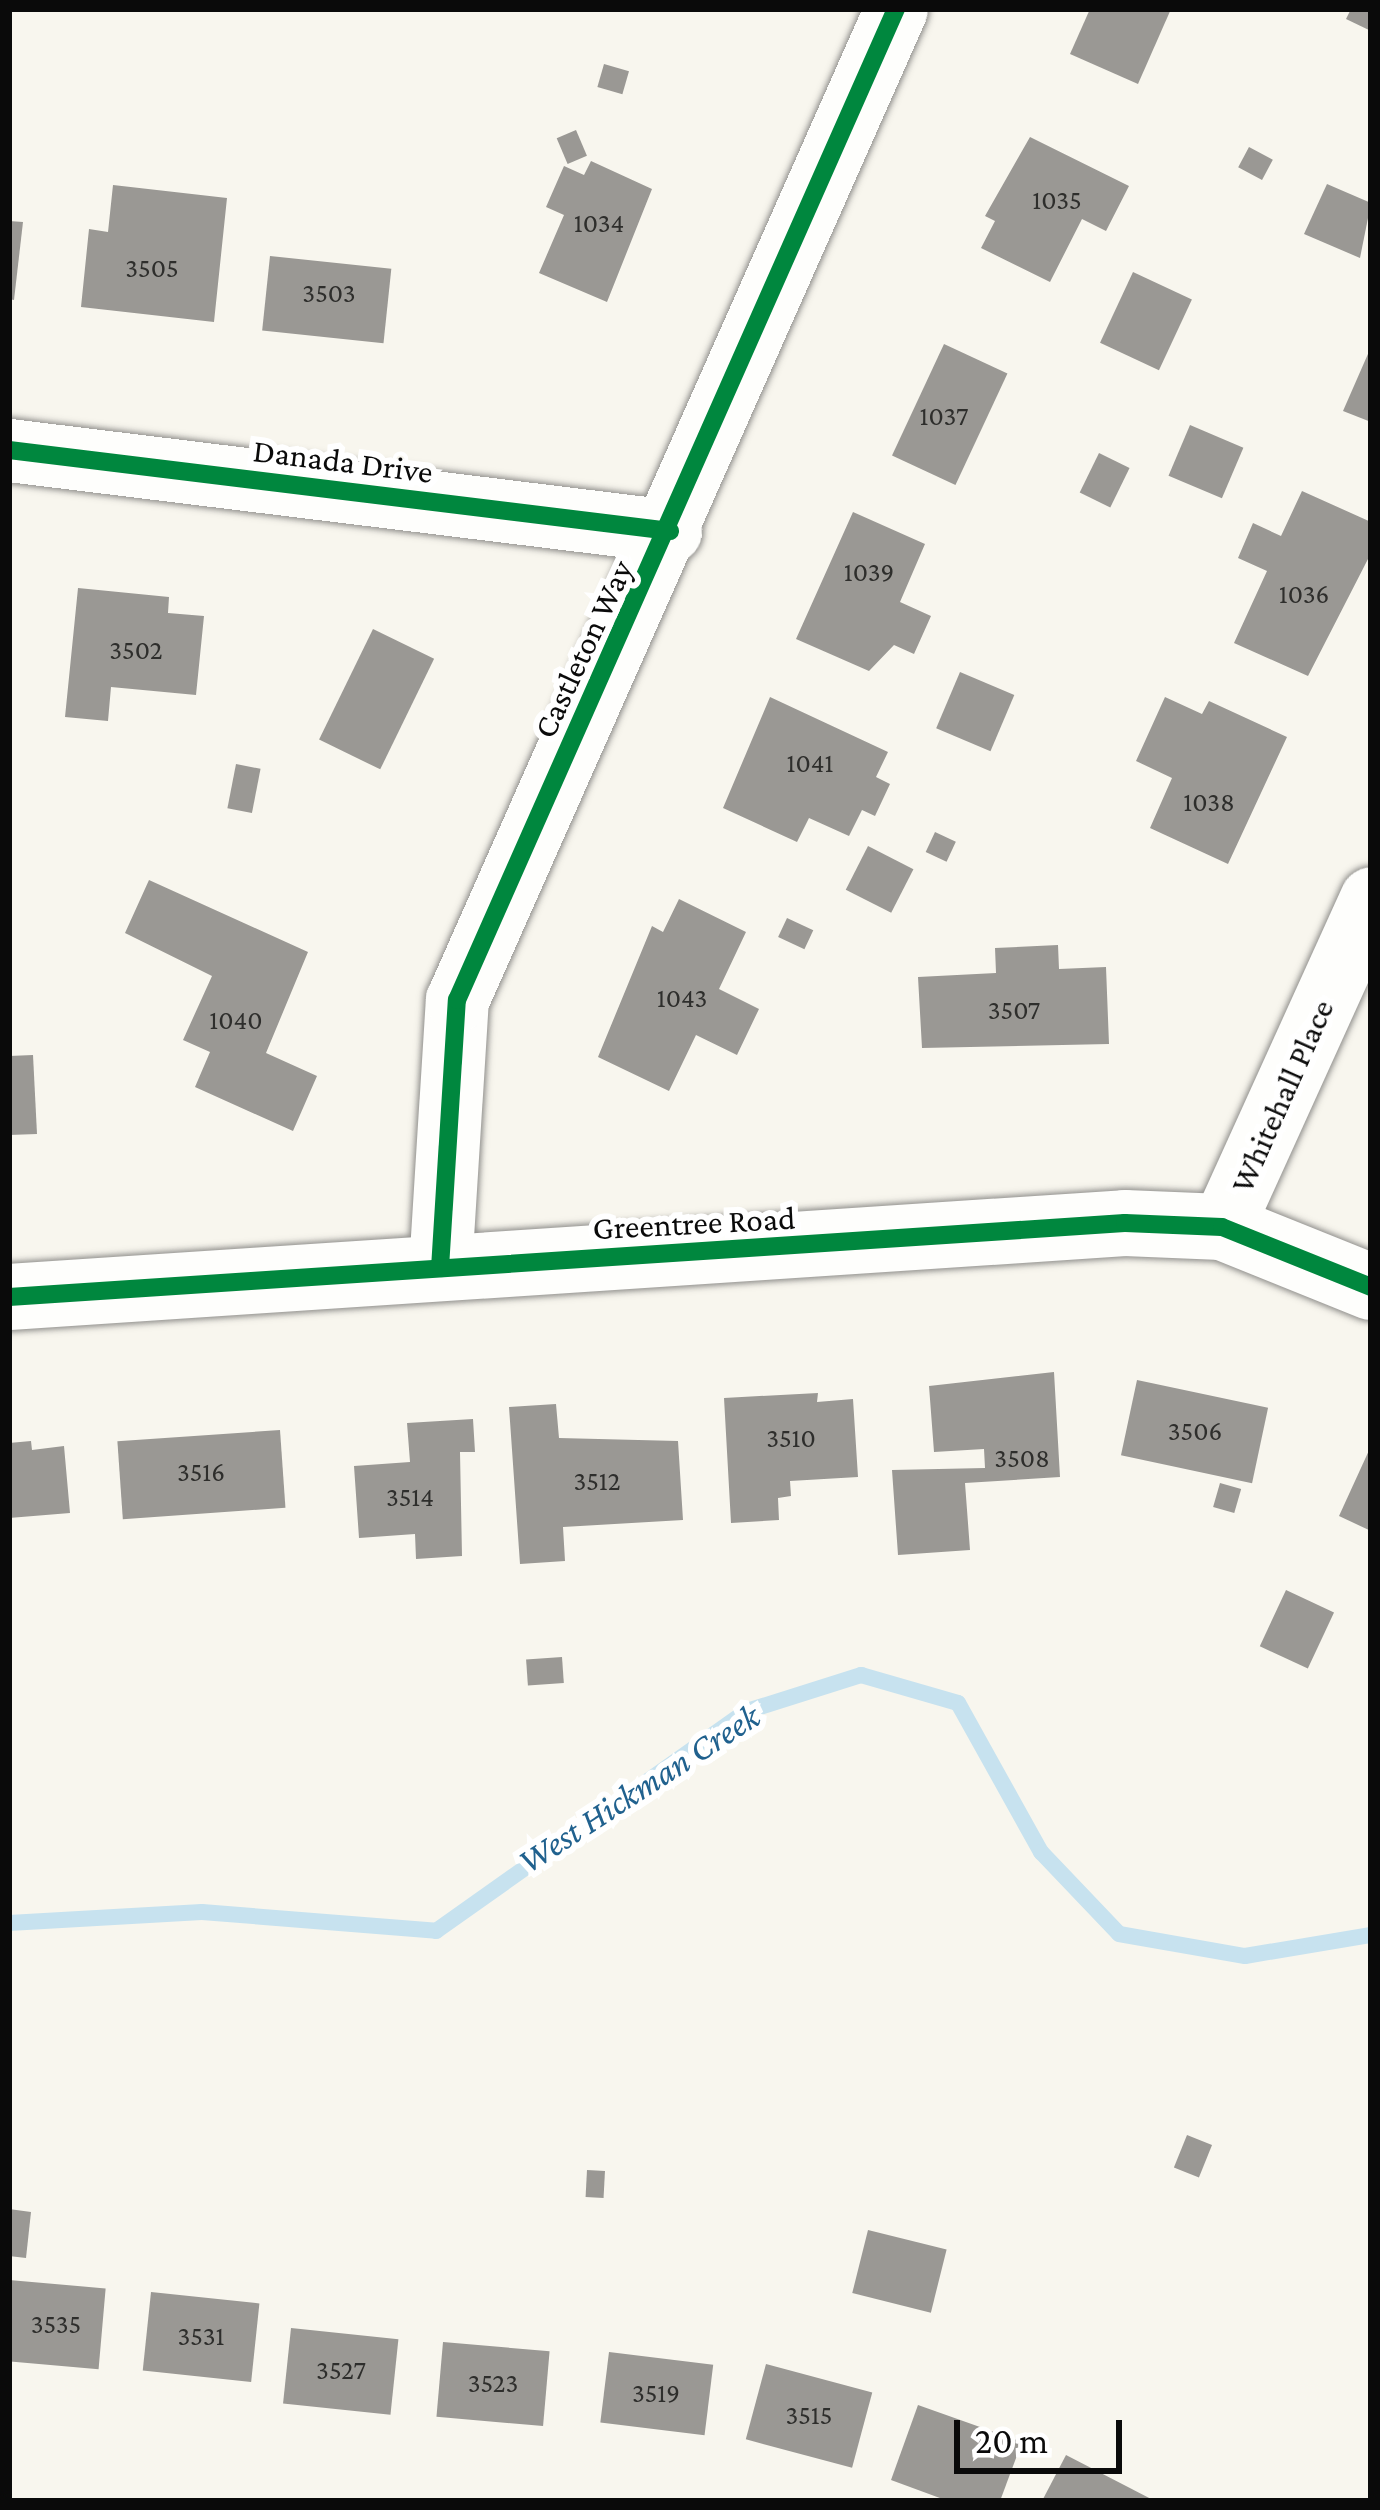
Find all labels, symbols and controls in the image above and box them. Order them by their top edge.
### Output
house number: 1035 [1032,185,1082,217]
house number: 1034 [574,208,624,240]
house number: 3505 [125,253,179,285]
house number: 3503 [302,278,356,310]
house number: 1037 [920,401,968,433]
street label: Danada Drive [251,430,435,492]
street label: Castleton Way [525,554,641,744]
house number: 1039 [844,557,894,589]
house number: 1036 [1279,579,1329,611]
house number: 3502 [109,635,163,667]
house number: 1041 [787,748,833,780]
house number: 1038 [1183,787,1235,819]
house number: 1043 [657,983,707,1015]
street label: Whitehall Place [1222,993,1342,1199]
house number: 3507 [988,995,1040,1027]
house number: 1040 [209,1005,263,1037]
street label: Greentree Road [592,1198,796,1248]
house number: 3506 [1168,1416,1222,1448]
house number: 3510 [766,1423,816,1455]
house number: 3508 [994,1443,1050,1475]
house number: 3516 [177,1457,225,1489]
house number: 3512 [573,1466,621,1498]
house number: 3514 [386,1482,434,1514]
water label: West Hickman Creek [510,1695,768,1883]
house number: 3535 [31,2309,81,2341]
house number: 3531 [178,2321,224,2353]
house number: 3527 [316,2355,366,2387]
house number: 3523 [468,2368,518,2400]
house number: 3519 [632,2378,680,2410]
scale bar [960,2396,1128,2470]
house number: 3515 [785,2400,833,2432]
text: 20 m [975,2421,1048,2461]

